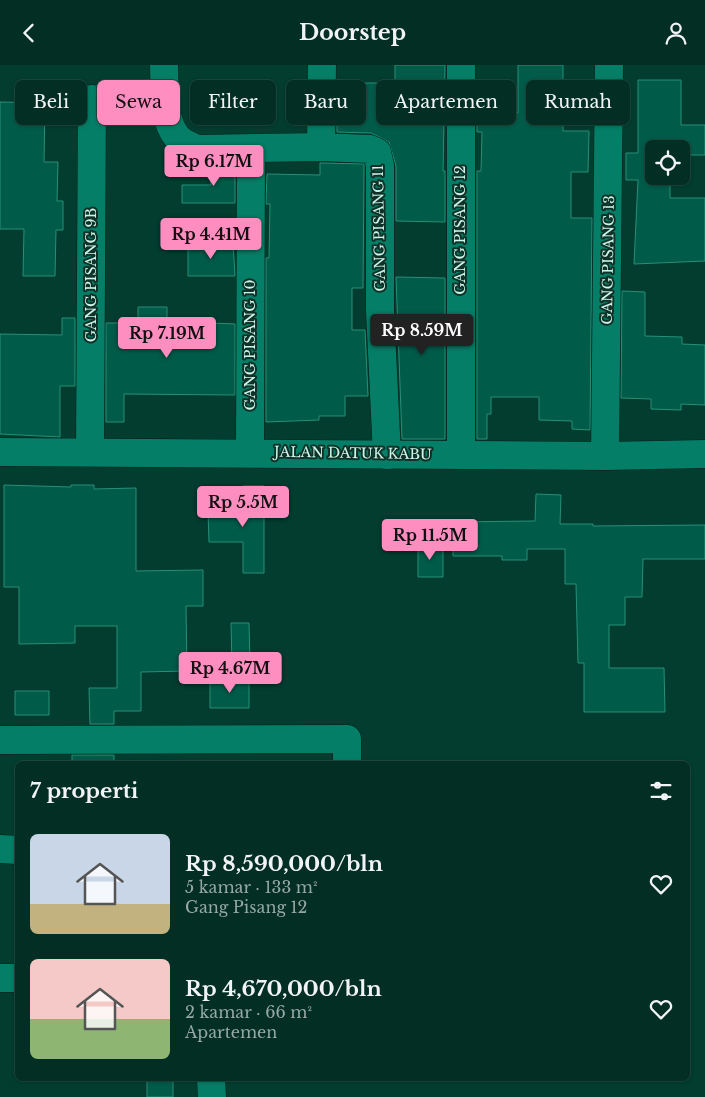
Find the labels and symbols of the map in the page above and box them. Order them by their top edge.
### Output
pin: Rp 6.17M [162,145,266,187]
street label: GANG PISANG 11 [369,164,389,292]
street label: GANG PISANG 12 [451,165,469,295]
street label: GANG PISANG 13 [598,195,618,325]
street label: GANG PISANG 9B [82,208,100,342]
pin: Rp 4.41M [159,217,263,260]
street label: GANG PISANG 10 [241,280,259,410]
pin: Rp 8.59M [370,313,474,356]
pin: Rp 7.19M [115,317,219,359]
street label: JALAN DATUK KABU [272,443,432,463]
pin: Rp 5.5M [197,485,289,528]
pin: Rp 11.5M [378,519,482,561]
pin: Rp 4.67M [178,651,282,694]

